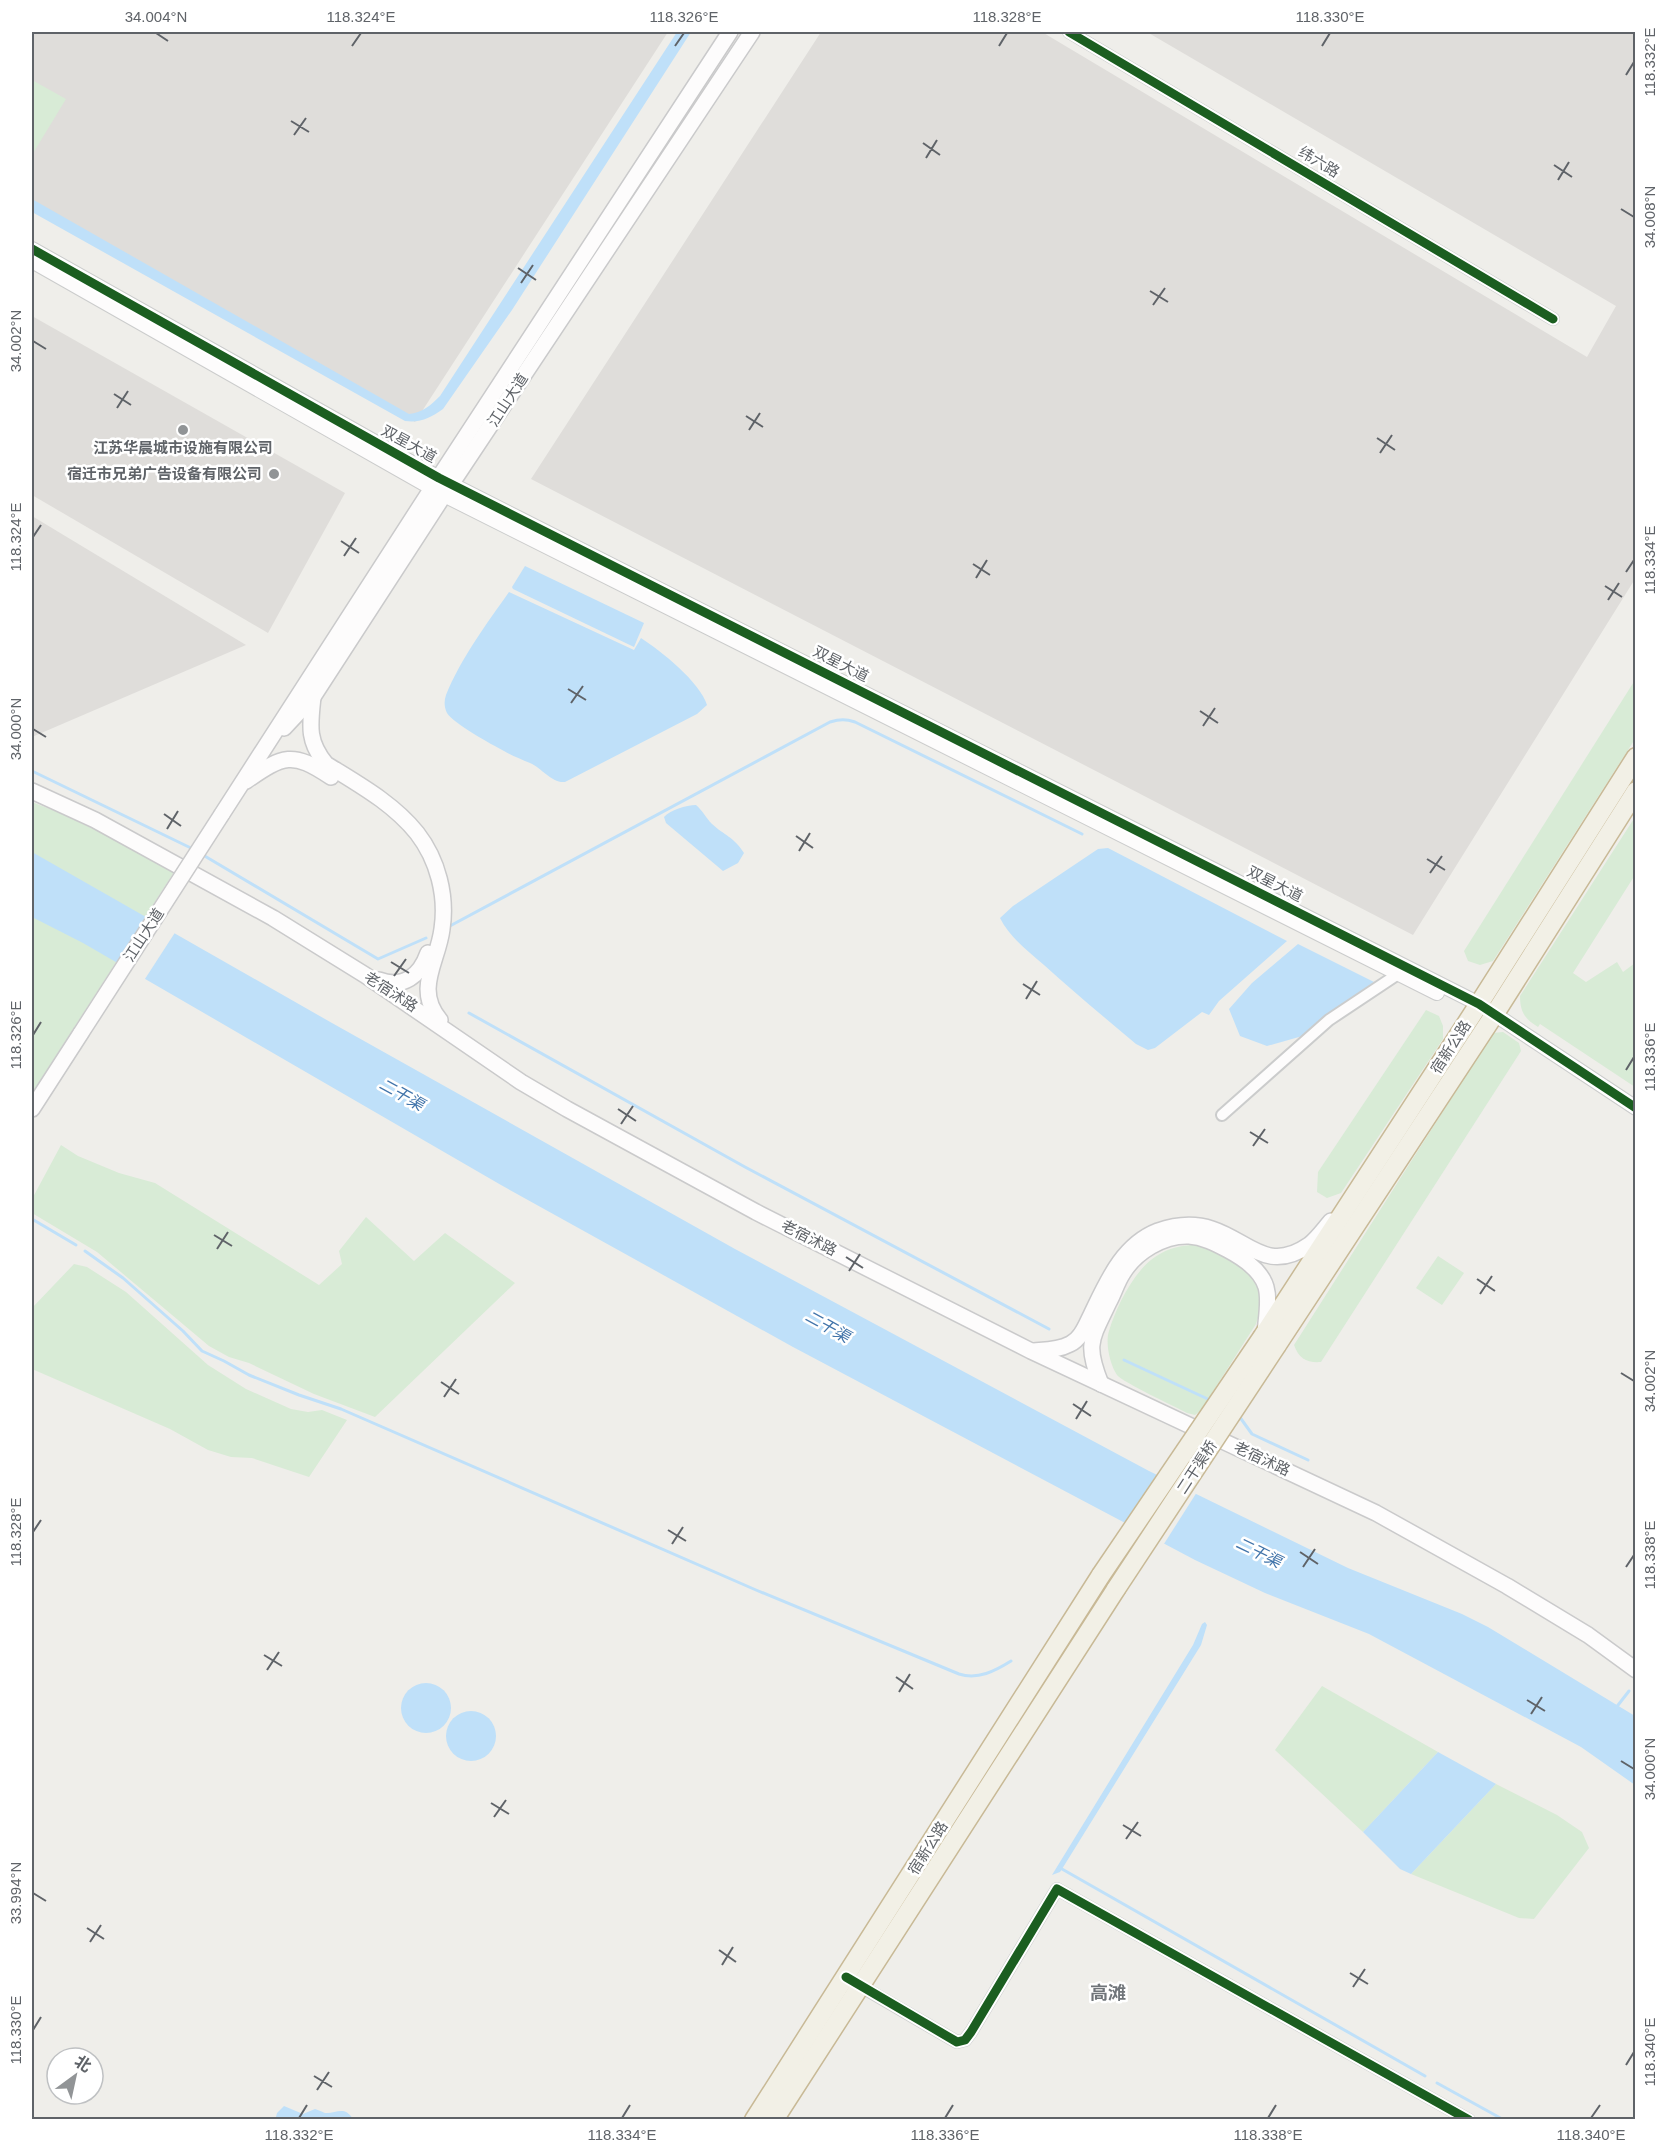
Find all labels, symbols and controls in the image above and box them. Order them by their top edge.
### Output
text: 34.004°N [125,8,187,25]
text: 118.324°E [326,8,396,25]
text: 118.326°E [649,8,719,25]
text: 118.328°E [972,8,1042,25]
text: 118.330°E [1295,8,1365,25]
text: 118.332°E [1641,27,1658,97]
street label: 纬六路 [1296,143,1343,180]
text: 34.008°N [1641,186,1658,248]
text: 34.002°N [7,310,24,372]
street label: 江山大道 [484,370,531,430]
street label: 双星大道 [379,422,440,466]
marker: 江苏华晨城市设施有限公司 [176,423,190,437]
place label: 江苏华晨城市设施有限公司 [93,439,273,456]
place label: 宿迁市兄弟广告设备有限公司 [67,465,262,482]
marker: 宿迁市兄弟广告设备有限公司 [267,467,281,481]
text: 118.324°E [7,502,24,572]
text: 118.334°E [1641,525,1658,595]
street label: 双星大道 [811,642,872,685]
text: 34.000°N [7,698,24,760]
street label: 双星大道 [1245,862,1306,905]
street label: 江山大道 [120,905,167,965]
street label: 老宿沭路 [361,968,421,1015]
text: 118.326°E [7,1000,24,1070]
street label: 宿新公路 [1427,1017,1474,1077]
text: 118.336°E [1641,1022,1658,1092]
water label: 二干渠 [377,1075,429,1114]
street label: 老宿沭路 [779,1216,840,1259]
water label: 二干渠 [803,1307,855,1346]
text: 34.002°N [1641,1350,1658,1412]
street label: 二干渠桥 [1173,1437,1220,1497]
street label: 老宿沭路 [1231,1438,1293,1479]
text: 118.328°E [7,1497,24,1567]
text: 118.338°E [1641,1520,1658,1590]
water label: 二干渠 [1233,1534,1286,1571]
text: 34.000°N [1641,1738,1658,1800]
street label: 宿新公路 [904,1818,951,1878]
text: 33.994°N [7,1862,24,1924]
district label: 高滩 [1090,1983,1126,2003]
text: 118.330°E [7,1995,24,2065]
text: 118.340°E [1641,2017,1658,2087]
north arrow [45,2046,105,2106]
text: 北 [72,2052,94,2075]
text: 118.332°E [264,2126,334,2143]
text: 118.334°E [587,2126,657,2143]
text: 118.336°E [910,2126,980,2143]
text: 118.338°E [1233,2126,1303,2143]
text: 118.340°E [1556,2126,1626,2143]

